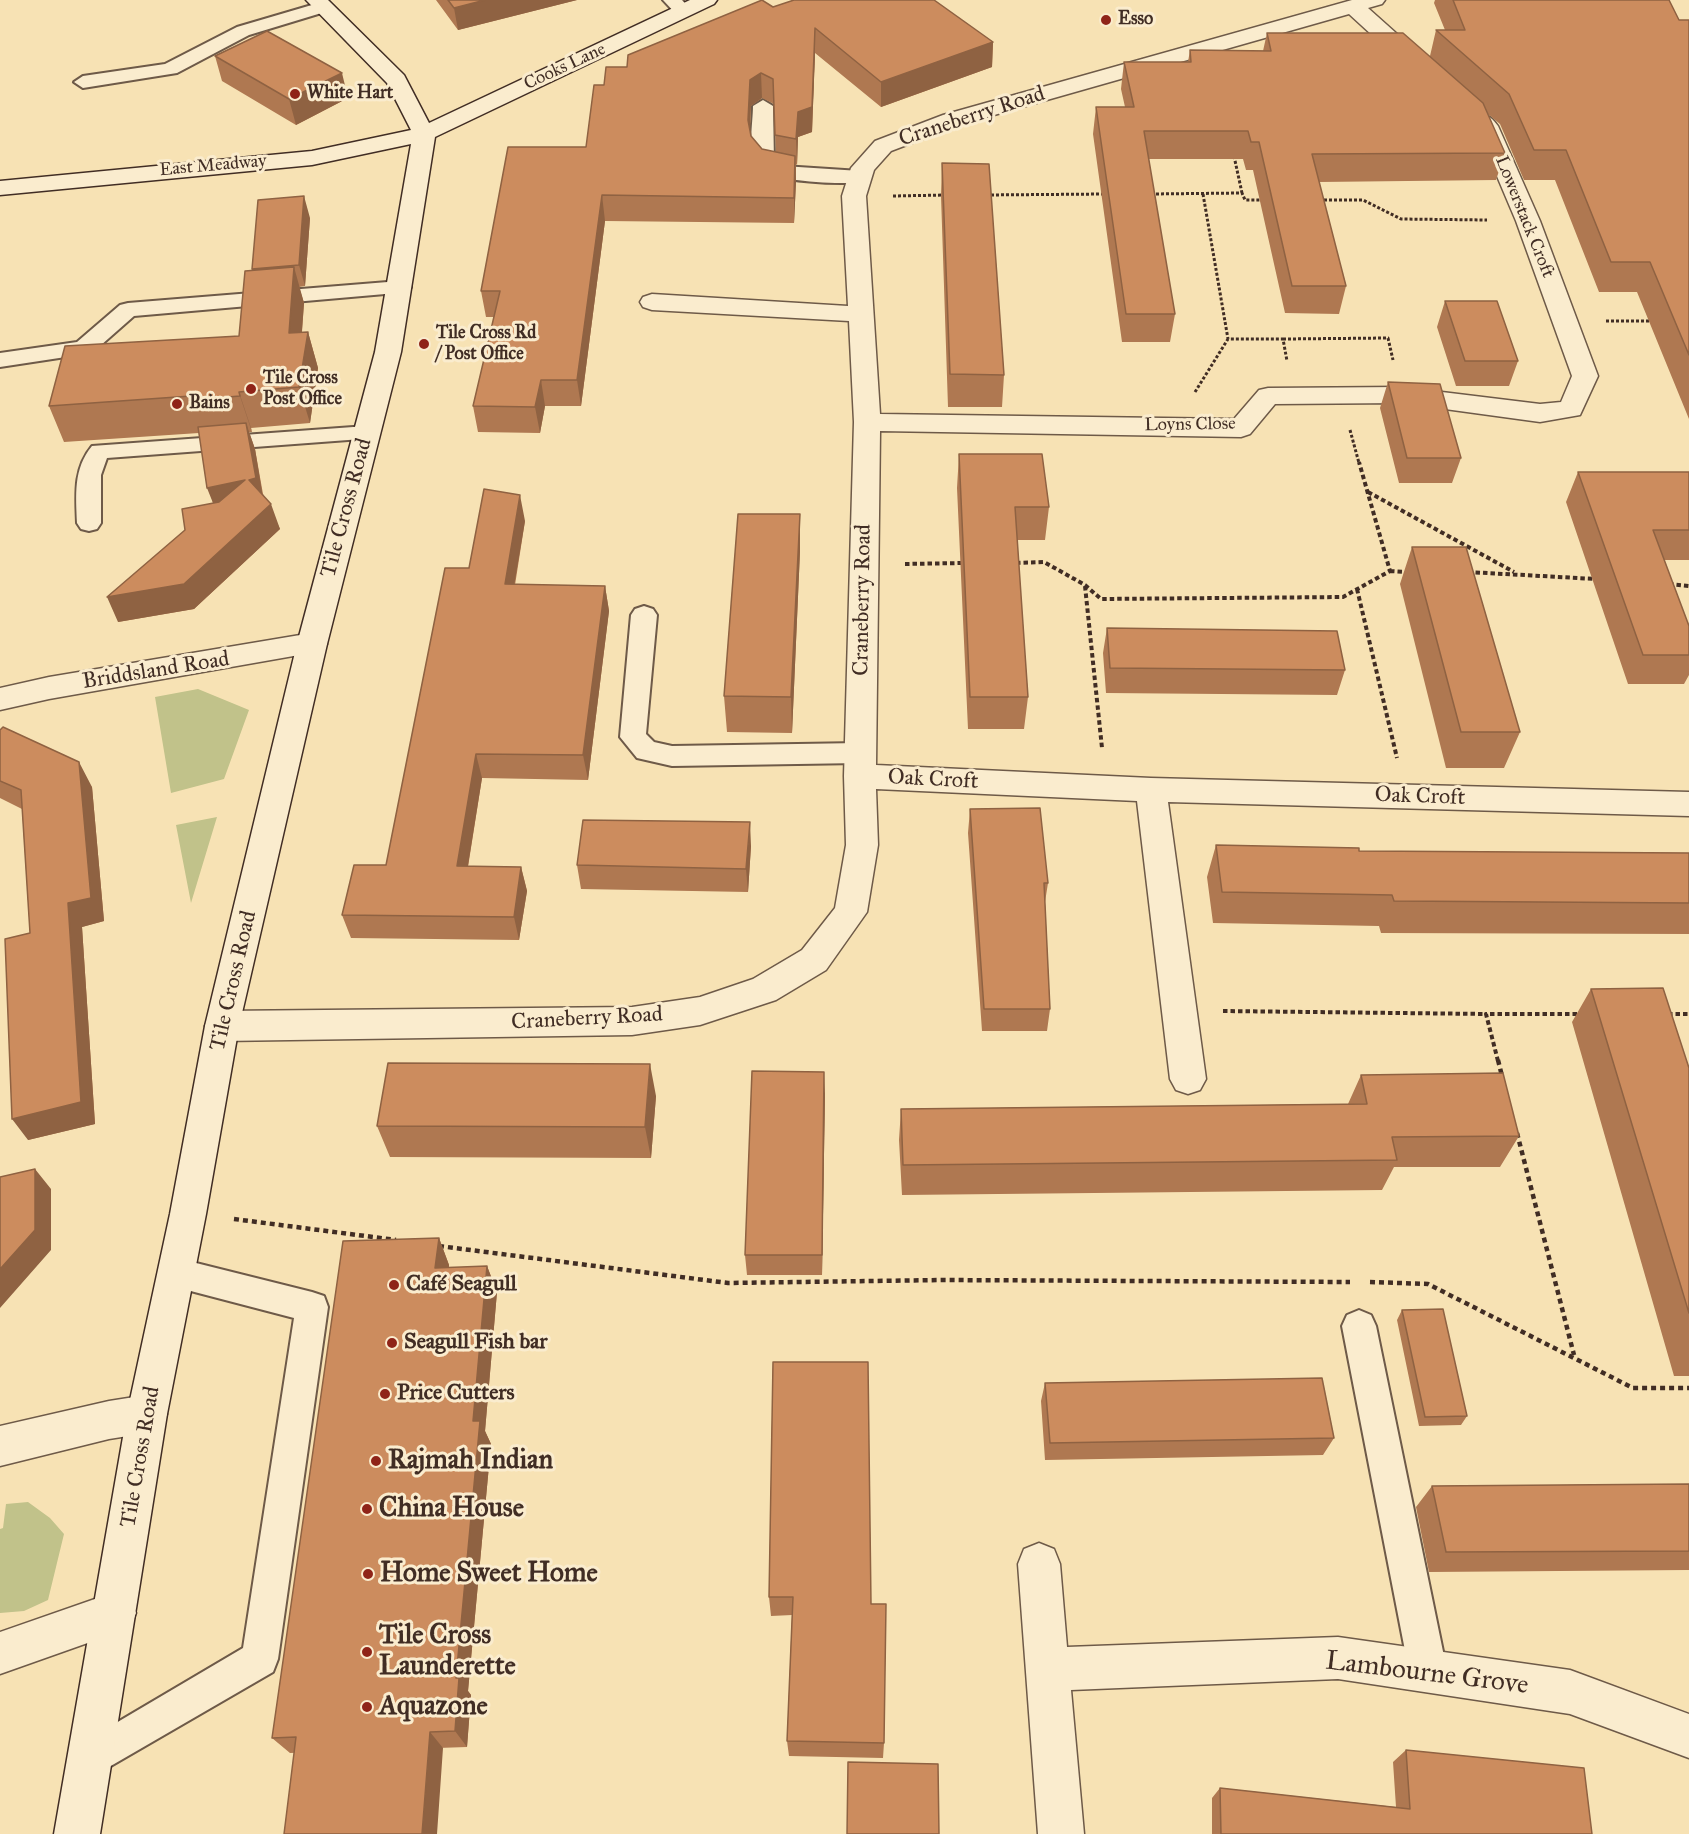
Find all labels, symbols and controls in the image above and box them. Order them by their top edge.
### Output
place label: Esso [1118,9,1153,31]
marker: Esso [1099,13,1113,27]
street label: Cooks Lane [521,39,609,95]
street label: Craneberry Road [896,81,1048,153]
place label: White Hart [307,83,393,105]
marker: White Hart [288,87,302,101]
street label: East Meadway [159,151,267,181]
street label: Lowerstack Croft [1490,153,1558,281]
place label: Tile Cross Rd / Post Office [436,323,536,366]
marker: Tile Cross Rd / Post Office [417,337,431,351]
place label: Tile Cross Post Office [263,368,342,410]
marker: Tile Cross Post Office [244,382,258,396]
place label: Bains [189,393,230,415]
marker: Bains [170,397,184,411]
street label: Loyns Close [1144,413,1236,437]
street label: Tile Cross Road [316,436,378,580]
street label: Craneberry Road [848,524,878,676]
street label: Briddsland Road [81,646,231,696]
street label: Oak Croft [887,764,979,796]
street label: Oak Croft [1374,782,1466,812]
street label: Tile Cross Road [205,908,263,1054]
street label: Craneberry Road [510,1002,664,1036]
place label: Café Seagull [406,1272,517,1298]
marker: Café Seagull [387,1278,401,1292]
place label: Seagull Fish bar [404,1330,548,1356]
marker: Seagull Fish bar [385,1336,399,1350]
place label: Price Cutters [397,1381,515,1407]
street label: Tile Cross Road [116,1384,166,1530]
marker: Price Cutters [378,1387,392,1401]
place label: Rajmah Indian [388,1445,553,1477]
marker: Rajmah Indian [369,1454,383,1468]
place label: China House [379,1493,524,1525]
marker: China House [360,1502,374,1516]
place label: Home Sweet Home [380,1558,598,1590]
marker: Home Sweet Home [361,1567,375,1581]
place label: Tile Cross Launderette [379,1620,516,1683]
marker: Tile Cross Launderette [360,1645,374,1659]
street label: Lambourne Grove [1324,1645,1530,1703]
place label: Aquazone [379,1691,488,1723]
marker: Aquazone [360,1700,374,1714]

